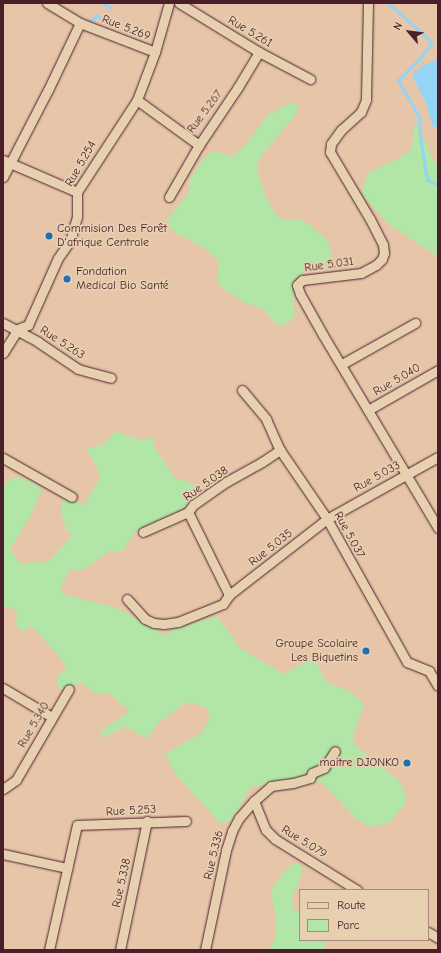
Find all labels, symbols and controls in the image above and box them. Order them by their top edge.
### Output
street label: Rue 5.269 [100,12,152,44]
north arrow [389,12,429,52]
street label: Rue 5.261 [225,13,275,51]
text: N [391,20,405,32]
street label: Rue 5.267 [184,88,226,136]
street label: Rue 5.254 [62,139,100,189]
place label: Commision Des Forêt D'afrique Centrale [57,222,167,250]
marker: Commision Des Forêt D'afrique Centrale [44,231,54,241]
street label: Rue 5.031 [303,254,355,276]
place label: Fondation Medical Bio Santé [76,265,169,293]
marker: Fondation Medical Bio Santé [61,273,73,285]
street label: Rue 5.263 [37,323,87,363]
street label: Rue 5.040 [371,361,423,399]
street label: Rue 5.033 [351,458,403,496]
street label: Rue 5.038 [181,463,231,505]
street label: Rue 5.037 [330,509,368,561]
street label: Rue 5.035 [246,526,296,570]
place label: Groupe Scolaire Les Biquetins [275,637,358,665]
marker: Groupe Scolaire Les Biquetins [361,646,371,656]
street label: Rue 5.340 [15,699,53,751]
place label: maitre DJONKO [320,756,399,770]
marker: maitre DJONKO [402,758,412,768]
street label: Rue 5.253 [105,802,157,820]
street label: Rue 5.079 [279,822,329,862]
street label: Rue 5.336 [201,829,227,881]
street label: Rue 5.338 [110,857,134,909]
legend [299,889,429,941]
text: Route [337,898,366,912]
text: Parc [337,918,360,932]

